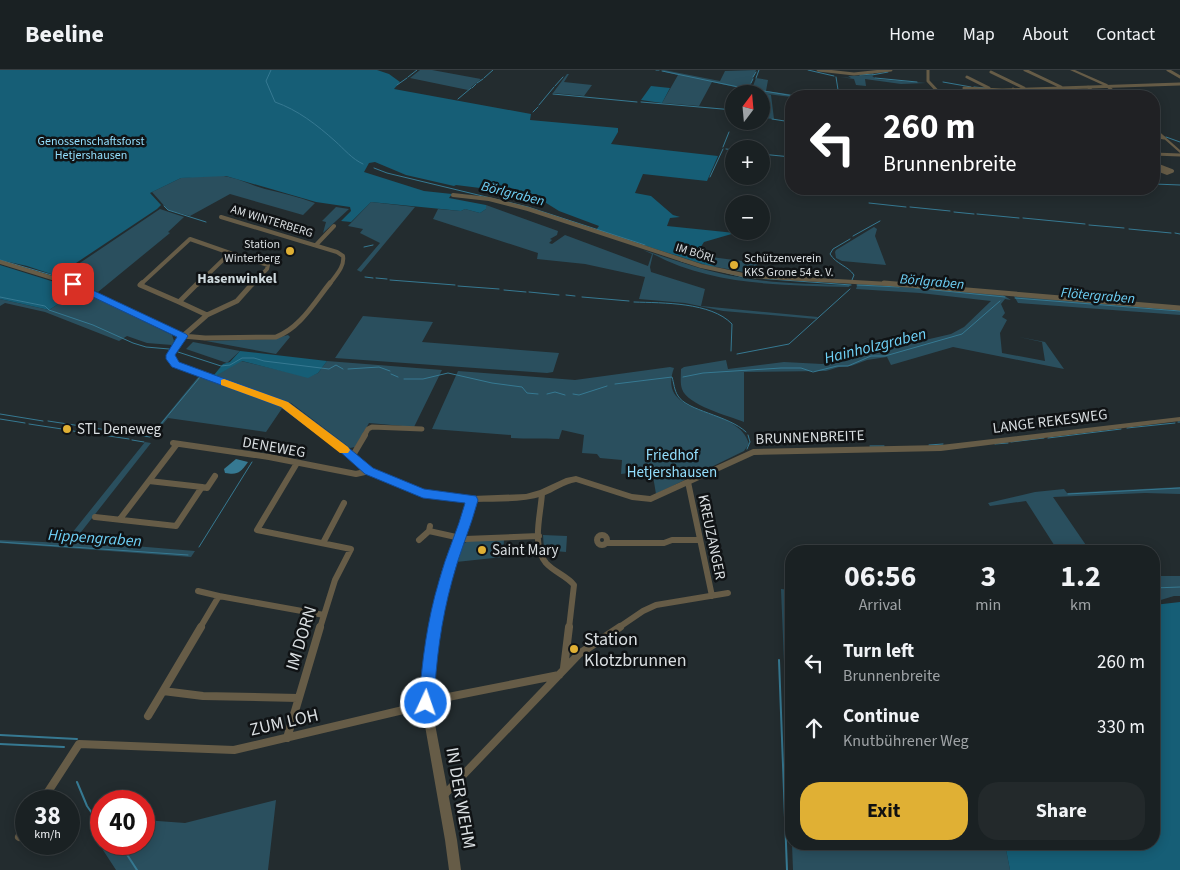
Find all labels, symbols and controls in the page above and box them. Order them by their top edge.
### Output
text: Beeline [25,17,104,52]
text: Home [889,22,935,47]
text: Map [963,22,995,47]
text: About [1023,22,1068,47]
text: Contact [1096,22,1155,47]
north arrow [725,85,770,130]
map controls [725,85,770,240]
text: 260 m [883,102,975,152]
icon: left [800,110,865,175]
park label: Genossenschaftsforst Hetjershausen [38,133,144,164]
button: + [725,140,770,185]
text: Brunnenbreite [883,148,1017,180]
water label: Börlgraben [479,176,547,211]
button: − [725,195,770,240]
street label: AM WINTERBERG [229,201,315,242]
place label: Station Winterberg [224,236,280,267]
street label: IM BÖRL [673,239,719,268]
marker: Station Winterberg [284,245,296,257]
place label: Schützenverein KKS Grone 54 e. V. [744,250,834,281]
marker: Schützenverein KKS Grone 54 e. V. [728,259,740,271]
pin [52,263,94,305]
district label: Hasenwinkel [197,269,277,289]
water label: Börlgraben [899,269,965,295]
icon: arrive [59,270,87,298]
water label: Flötergraben [1060,283,1136,309]
water label: Hainholzgraben [822,323,929,369]
street label: LANGE REKESWEG [992,404,1109,439]
place label: STL Deneweg [77,419,161,440]
marker: STL Deneweg [61,423,73,435]
street label: BRUNNENBREITE [755,425,865,450]
street label: DENEWEG [241,432,307,463]
park label: Friedhof Hetjershausen [627,445,717,483]
street label: KREUZANGER [692,493,731,582]
water label: Hippengraben [47,524,143,552]
place label: Saint Mary [492,540,559,561]
marker: Saint Mary [476,544,488,556]
text: 06:56 [844,555,916,598]
text: 3 [980,555,996,598]
text: 1.2 [1060,555,1101,598]
text: Arrival [859,594,902,616]
text: min [975,594,1001,616]
text: km [1070,594,1091,616]
street label: IM DORN [280,603,323,674]
place label: Station Klotzbrunnen [584,627,687,673]
text: Turn left [843,638,914,665]
marker: Station Klotzbrunnen [568,643,580,655]
icon: left [800,649,828,677]
text: 260 m [1097,649,1145,676]
text: Brunnenbreite [843,665,940,687]
position arrow [399,676,451,728]
street label: ZUM LOH [247,702,321,743]
text: Continue [843,703,920,730]
icon: ahead [800,714,828,742]
text: 330 m [1097,714,1145,741]
text: Knutbührener Weg [843,730,969,752]
street label: IN DER WEHM [439,745,482,851]
button: Exit [800,782,968,840]
button: Share [978,782,1145,840]
speed limit sign: 40 [90,790,155,855]
text: 38 [34,798,61,834]
text: km/h [34,826,61,843]

